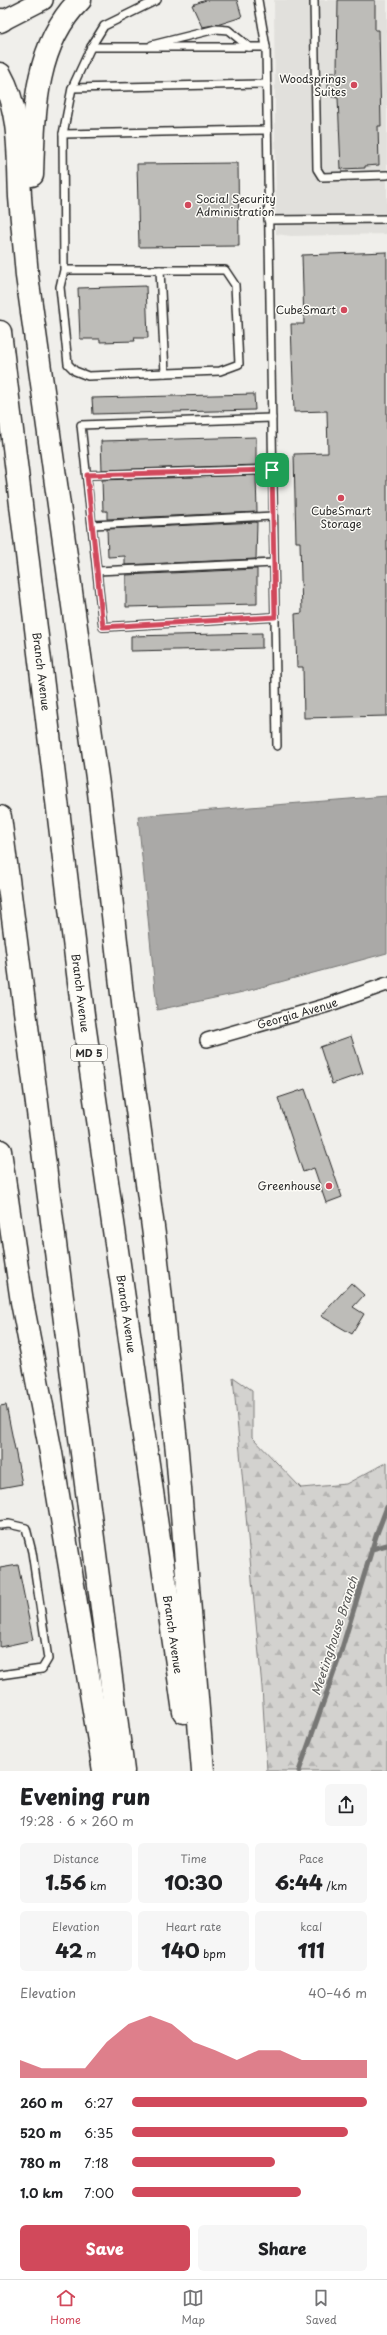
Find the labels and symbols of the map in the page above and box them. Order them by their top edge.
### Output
place label: Woodsprings Suites [279,70,346,100]
marker: Woodsprings Suites [349,80,359,90]
place label: Social Security Administration [196,190,276,220]
marker: Social Security Administration [183,200,193,210]
place label: CubeSmart [276,301,337,318]
marker: CubeSmart [339,305,349,315]
pin [255,453,289,487]
marker: CubeSmart Storage [336,493,346,503]
place label: CubeSmart Storage [311,502,372,532]
street label: Branch Avenue [29,631,55,712]
street label: Branch Avenue [68,953,94,1034]
street label: Georgia Avenue [255,993,340,1033]
road number: MD 5 [71,1045,107,1061]
place label: Greenhouse [257,1177,321,1194]
marker: Greenhouse [324,1181,334,1191]
street label: Branch Avenue [113,1273,141,1354]
water label: Meetinghouse Branch [306,1573,362,1698]
street label: Branch Avenue [159,1594,187,1675]

